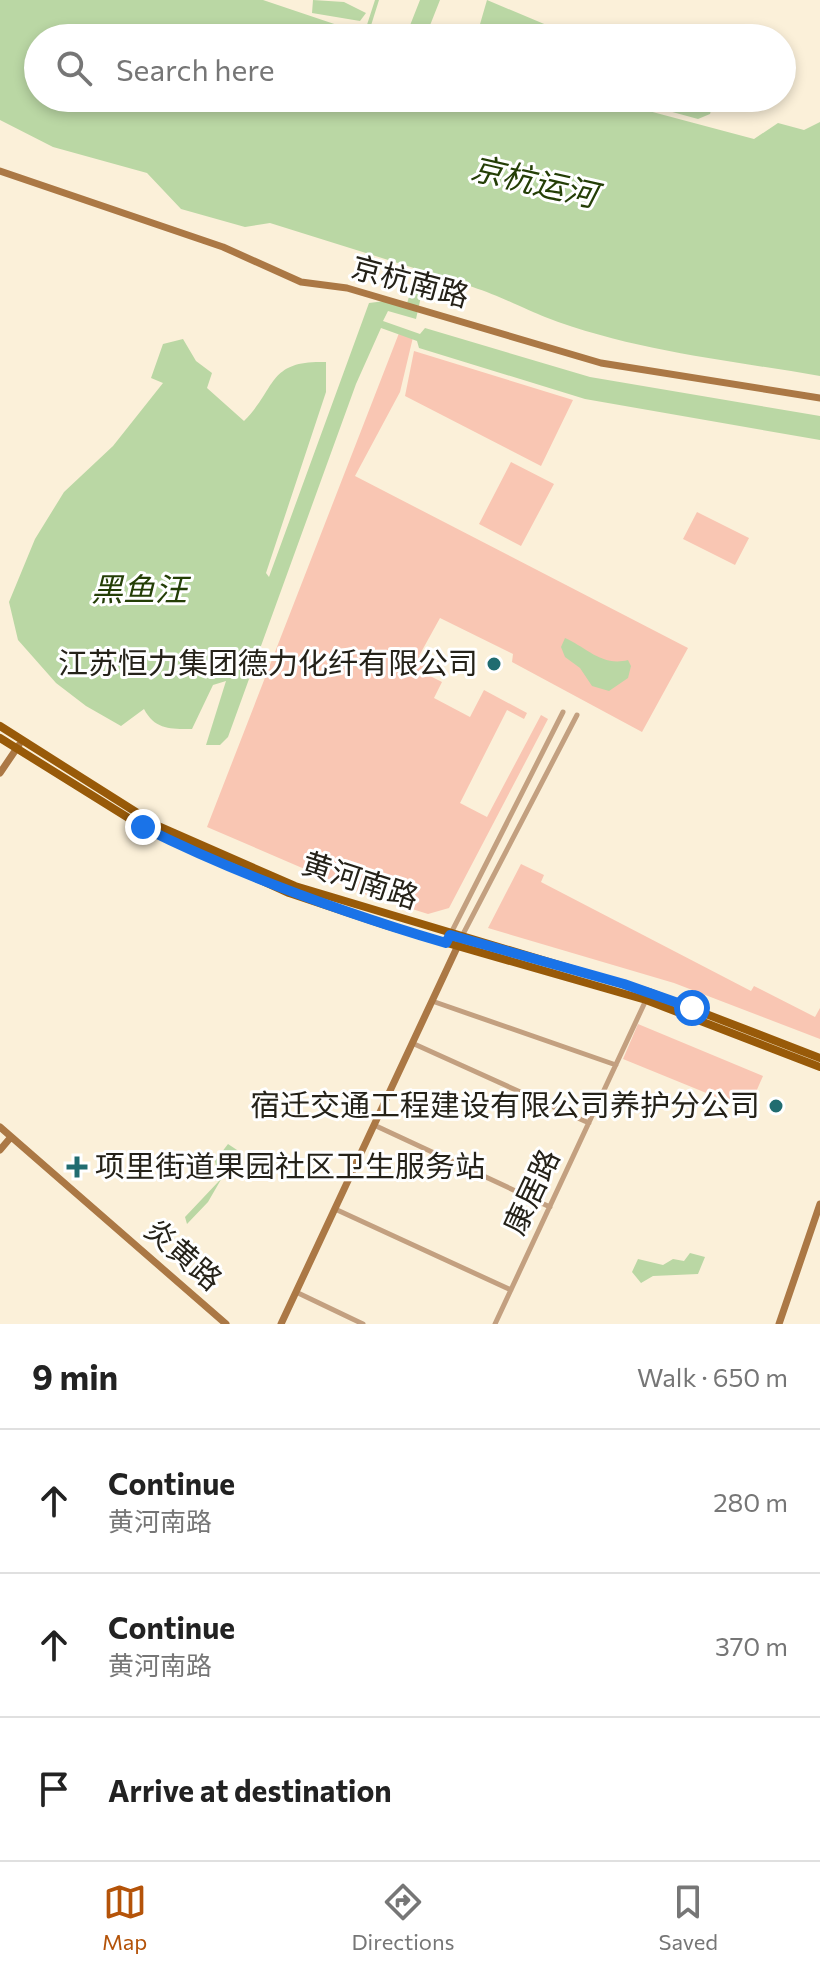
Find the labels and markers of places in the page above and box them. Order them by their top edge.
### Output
place label: 江苏恒力集团德力化纤有限公司 [58,643,478,680]
marker: 江苏恒力集团德力化纤有限公司 [485,655,503,673]
place label: 宿迁交通工程建设有限公司养护分公司 [250,1085,760,1122]
marker: 宿迁交通工程建设有限公司养护分公司 [767,1097,785,1115]
place label: 项里街道果园社区卫生服务站 [95,1146,485,1183]
marker: 项里街道果园社区卫生服务站 [66,1156,88,1178]

